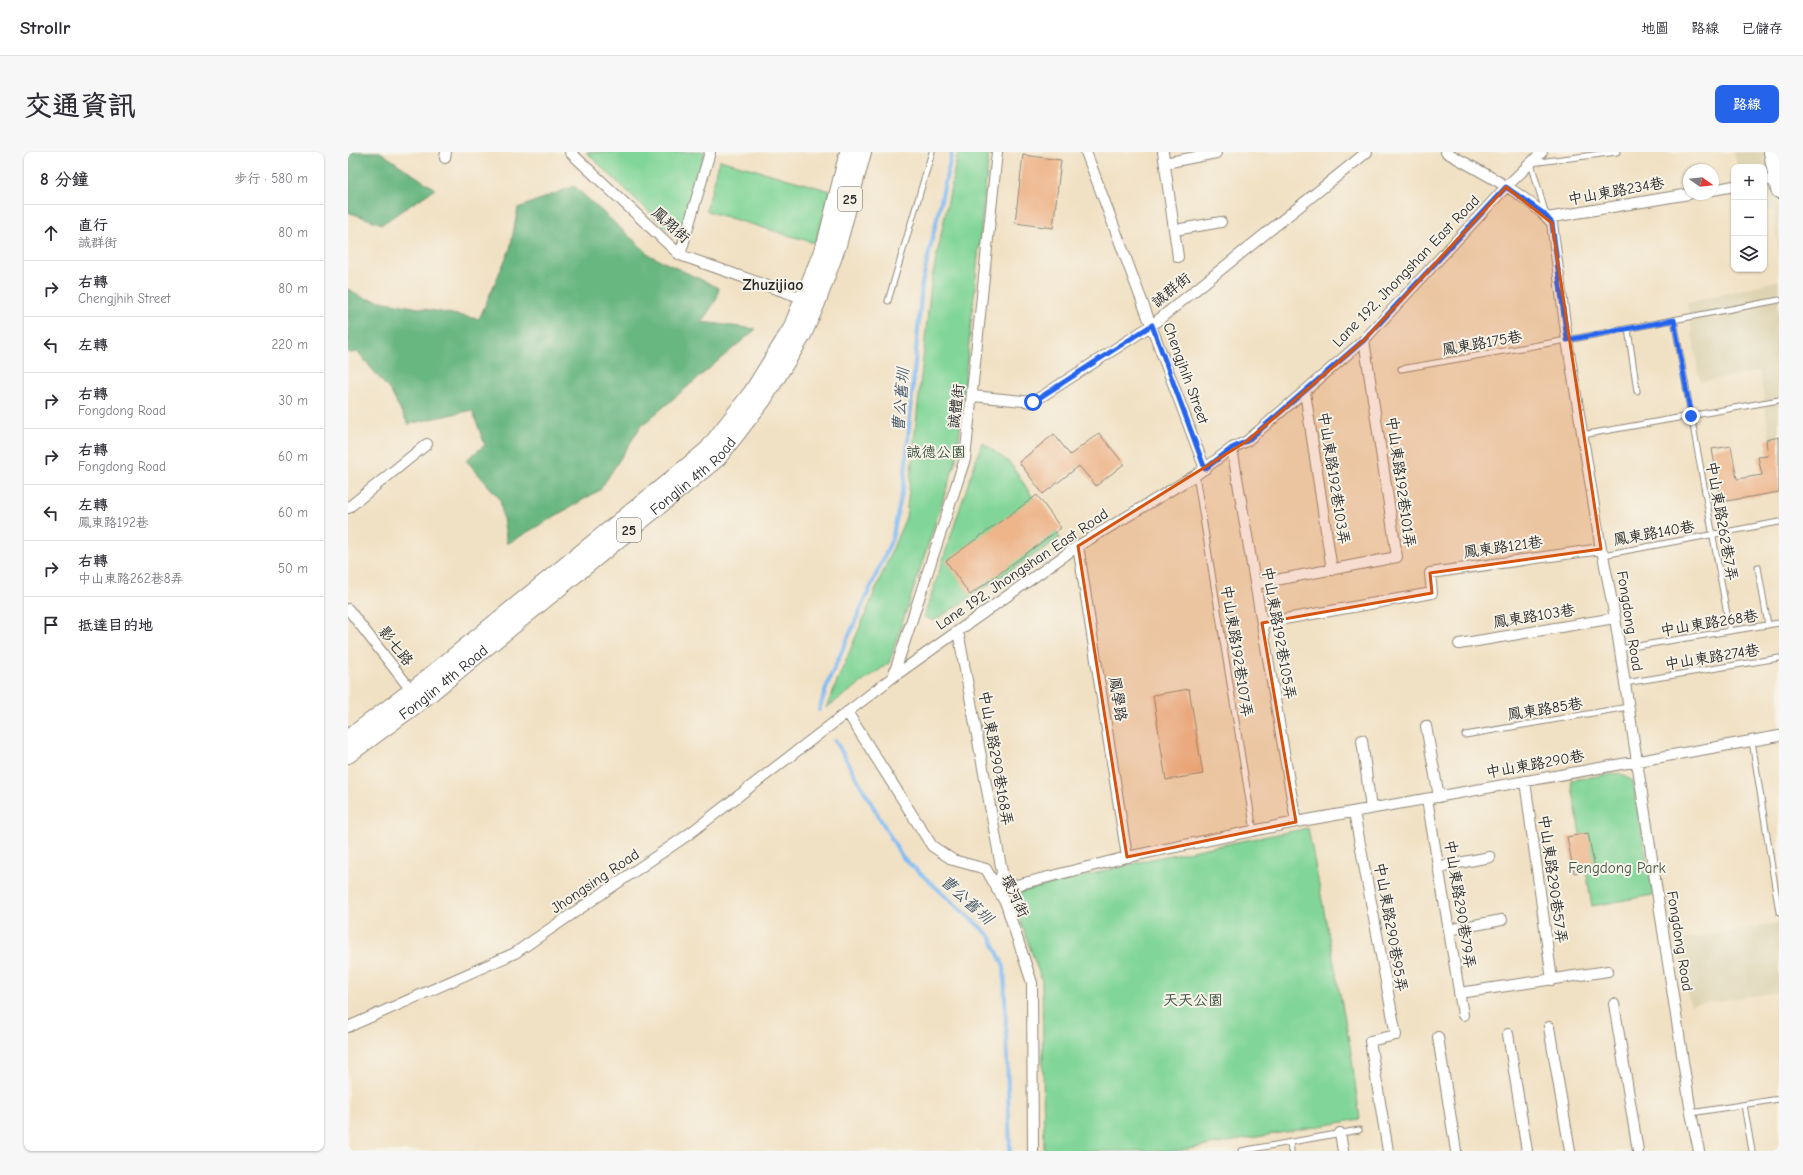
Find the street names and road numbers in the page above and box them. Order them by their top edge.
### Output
street label: 中山東路234巷 [1566,174,1666,208]
road number: 25 [838,187,862,211]
street label: Lane 192, Jhongshan East Road [1329,191,1483,351]
street label: 鳳翔街 [648,203,694,247]
street label: 誠群街 [1148,269,1194,311]
street label: Chengjhih Street [1159,320,1213,427]
street label: 鳳東路175巷 [1440,327,1524,359]
street label: 誠體街 [944,383,968,429]
street label: 中山東路192巷103弄 [1315,410,1353,546]
street label: 中山東路192巷101弄 [1383,415,1419,549]
street label: Fonglin 4th Road [646,434,740,519]
street label: 中山東路262巷7弄 [1703,460,1741,582]
street label: Lane 192, Jhongshan East Road [932,504,1112,634]
street label: 鳳東路140巷 [1612,517,1696,549]
road number: 25 [617,518,641,542]
street label: 鳳東路121巷 [1462,533,1544,561]
street label: 中山東路192巷105弄 [1258,565,1300,701]
street label: Fongdong Road [1613,569,1647,673]
street label: 中山東路192巷107弄 [1218,583,1256,719]
street label: 鳳東路103巷 [1492,601,1576,631]
street label: 中山東路268巷 [1659,606,1759,640]
street label: 影七路 [375,623,417,669]
street label: Fonglin 4th Road [395,641,492,723]
street label: 中山東路274巷 [1663,641,1761,673]
street label: 鳳學路 [1106,675,1130,723]
street label: 中山東路290巷168弄 [975,689,1017,827]
street label: 鳳東路85巷 [1506,694,1584,724]
street label: 中山東路290巷 [1484,746,1586,782]
street label: 中山東路290巷57弄 [1535,813,1571,945]
street label: 中山東路290巷79弄 [1441,838,1479,970]
street label: Jhongsing Road [548,845,642,917]
street label: 中山東路290巷95弄 [1371,861,1411,993]
street label: 環河街 [997,872,1033,920]
street label: Fongdong Road [1663,889,1697,993]

